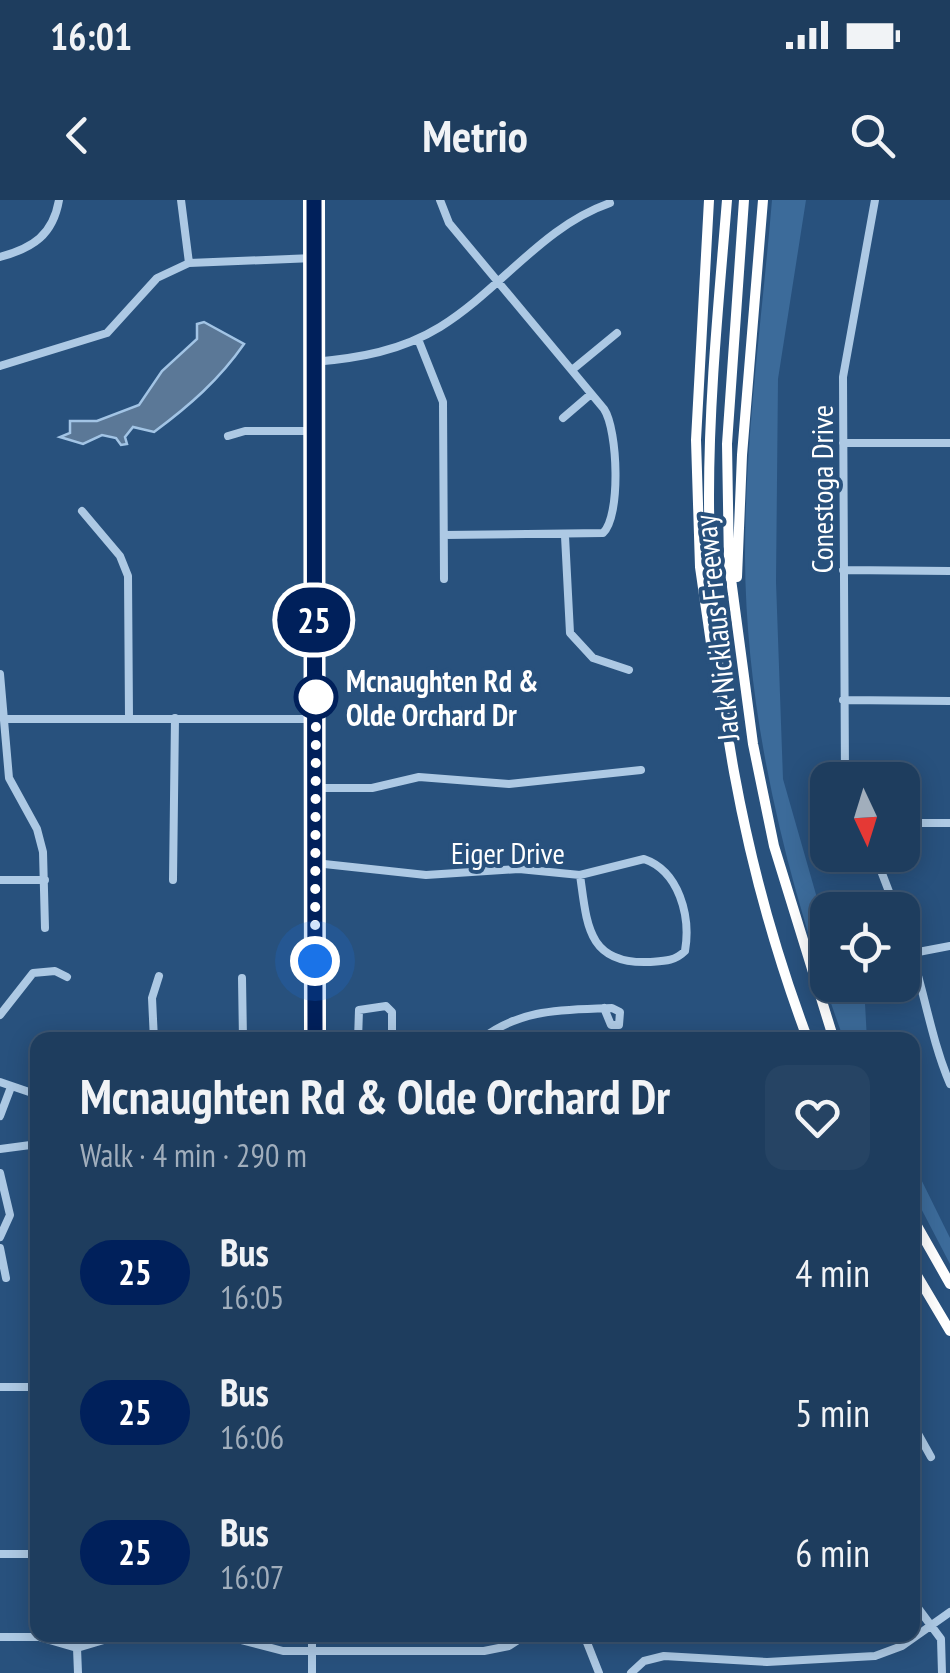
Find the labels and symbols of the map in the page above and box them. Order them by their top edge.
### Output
street label: Conestoga Drive [802,405,841,573]
street label: Jack Nicklaus Freeway [685,513,747,744]
line badge: 25 [269,588,359,652]
place label: Mcnaughten Rd & Olde Orchard Dr [346,661,538,734]
marker: Mcnaughten Rd & Olde Orchard Dr [295,676,337,718]
north arrow [810,762,920,872]
street label: Eiger Drive [451,833,565,872]
your location [290,936,340,986]

